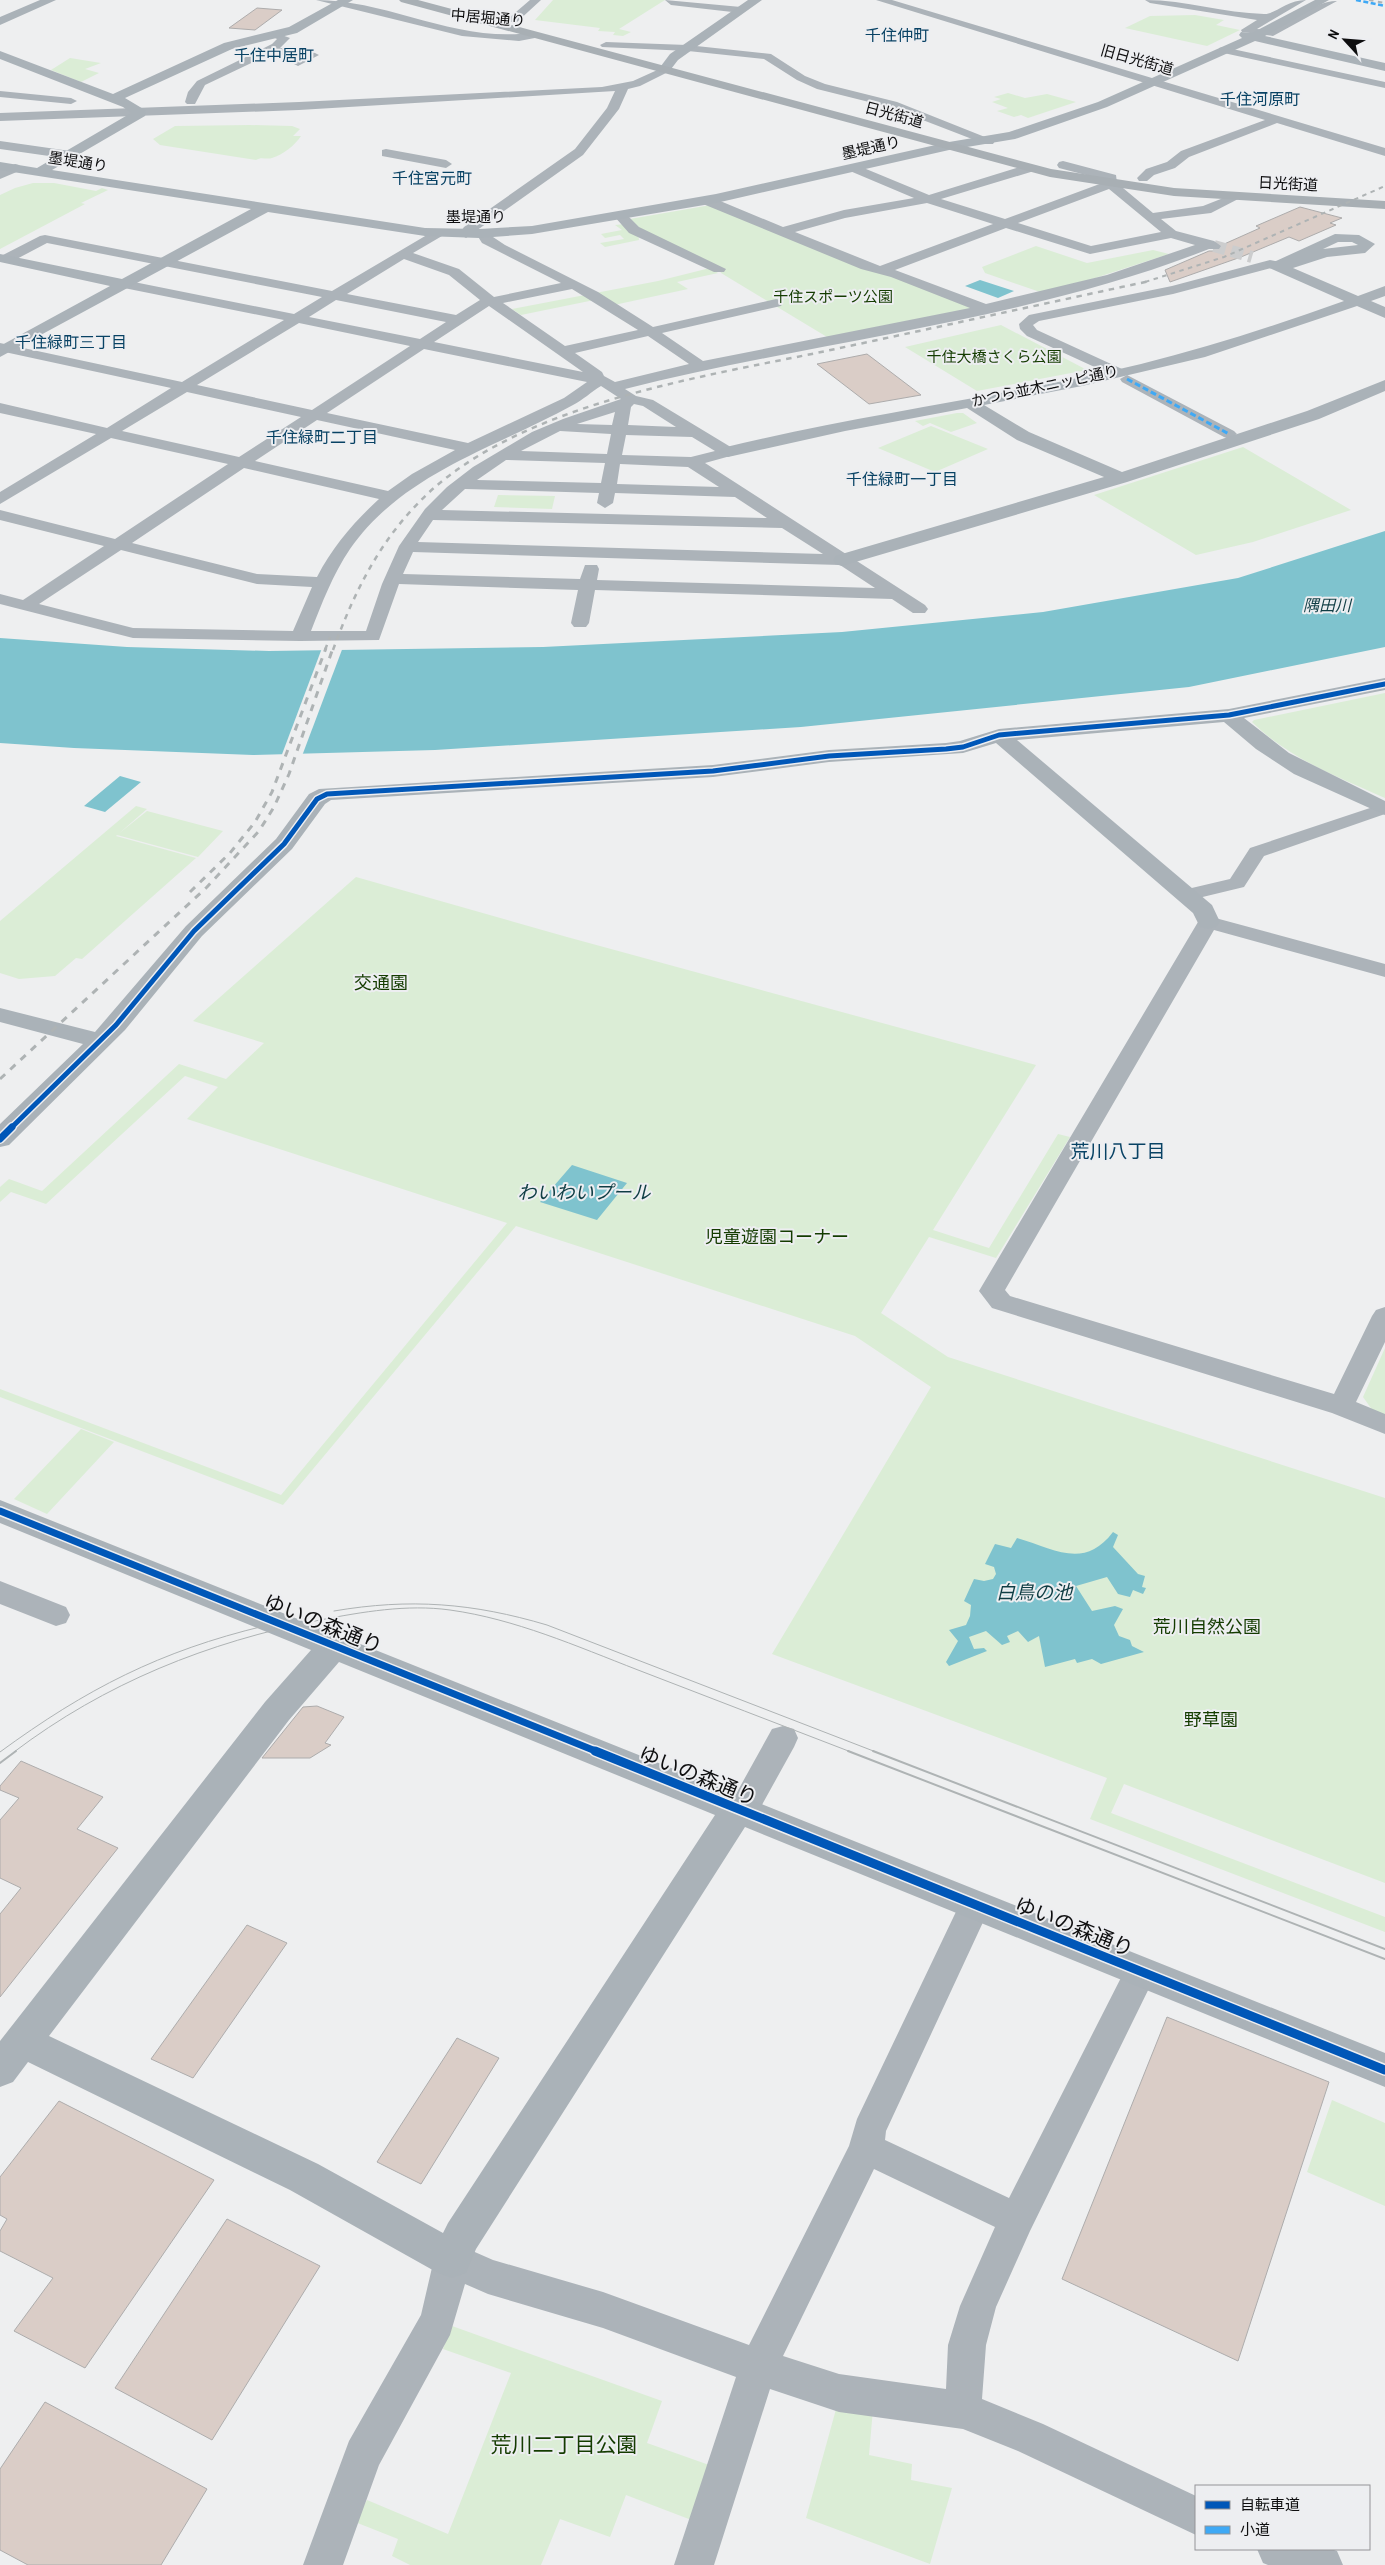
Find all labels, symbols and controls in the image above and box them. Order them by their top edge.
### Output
street label: 中居堀通り [450,4,526,31]
north arrow [1320,15,1370,65]
district label: 千住仲町 [865,24,929,46]
text: N [1323,27,1343,42]
street label: 旧日光街道 [1098,39,1176,80]
district label: 千住中居町 [234,44,314,66]
district label: 千住河原町 [1220,88,1300,110]
street label: 日光街道 [862,97,926,132]
street label: 墨堤通り [839,131,902,164]
street label: 墨堤通り [47,146,109,177]
district label: 千住宮元町 [392,167,472,189]
street label: 日光街道 [1258,171,1319,196]
street label: 墨堤通り [446,206,506,227]
park label: 千住スポーツ公園 [773,286,893,307]
district label: 千住緑町三丁目 [15,331,127,353]
park label: 千住大橋さくら公園 [926,346,1062,367]
street label: かつら並木ニッピ通り [969,360,1120,411]
district label: 千住緑町二丁目 [266,426,378,448]
district label: 千住緑町一丁目 [846,468,958,490]
water label: 隅田川 [1303,594,1353,616]
park label: 交通園 [354,970,408,995]
district label: 荒川八丁目 [1070,1138,1166,1164]
water label: わいわいプール [517,1179,651,1205]
park label: 児童遊園コーナー [705,1224,849,1249]
water label: 白鳥の池 [996,1579,1074,1605]
street label: ゆいの森通り [259,1586,387,1661]
park label: 荒川自然公園 [1153,1614,1261,1639]
park label: 野草園 [1184,1707,1238,1732]
street label: ゆいの森通り [634,1738,762,1813]
street label: ゆいの森通り [1010,1889,1138,1964]
park label: 荒川二丁目公園 [491,2430,638,2459]
legend [1195,2485,1370,2550]
text: 自転車道 [1240,2494,1300,2515]
text: 小道 [1240,2519,1270,2540]

